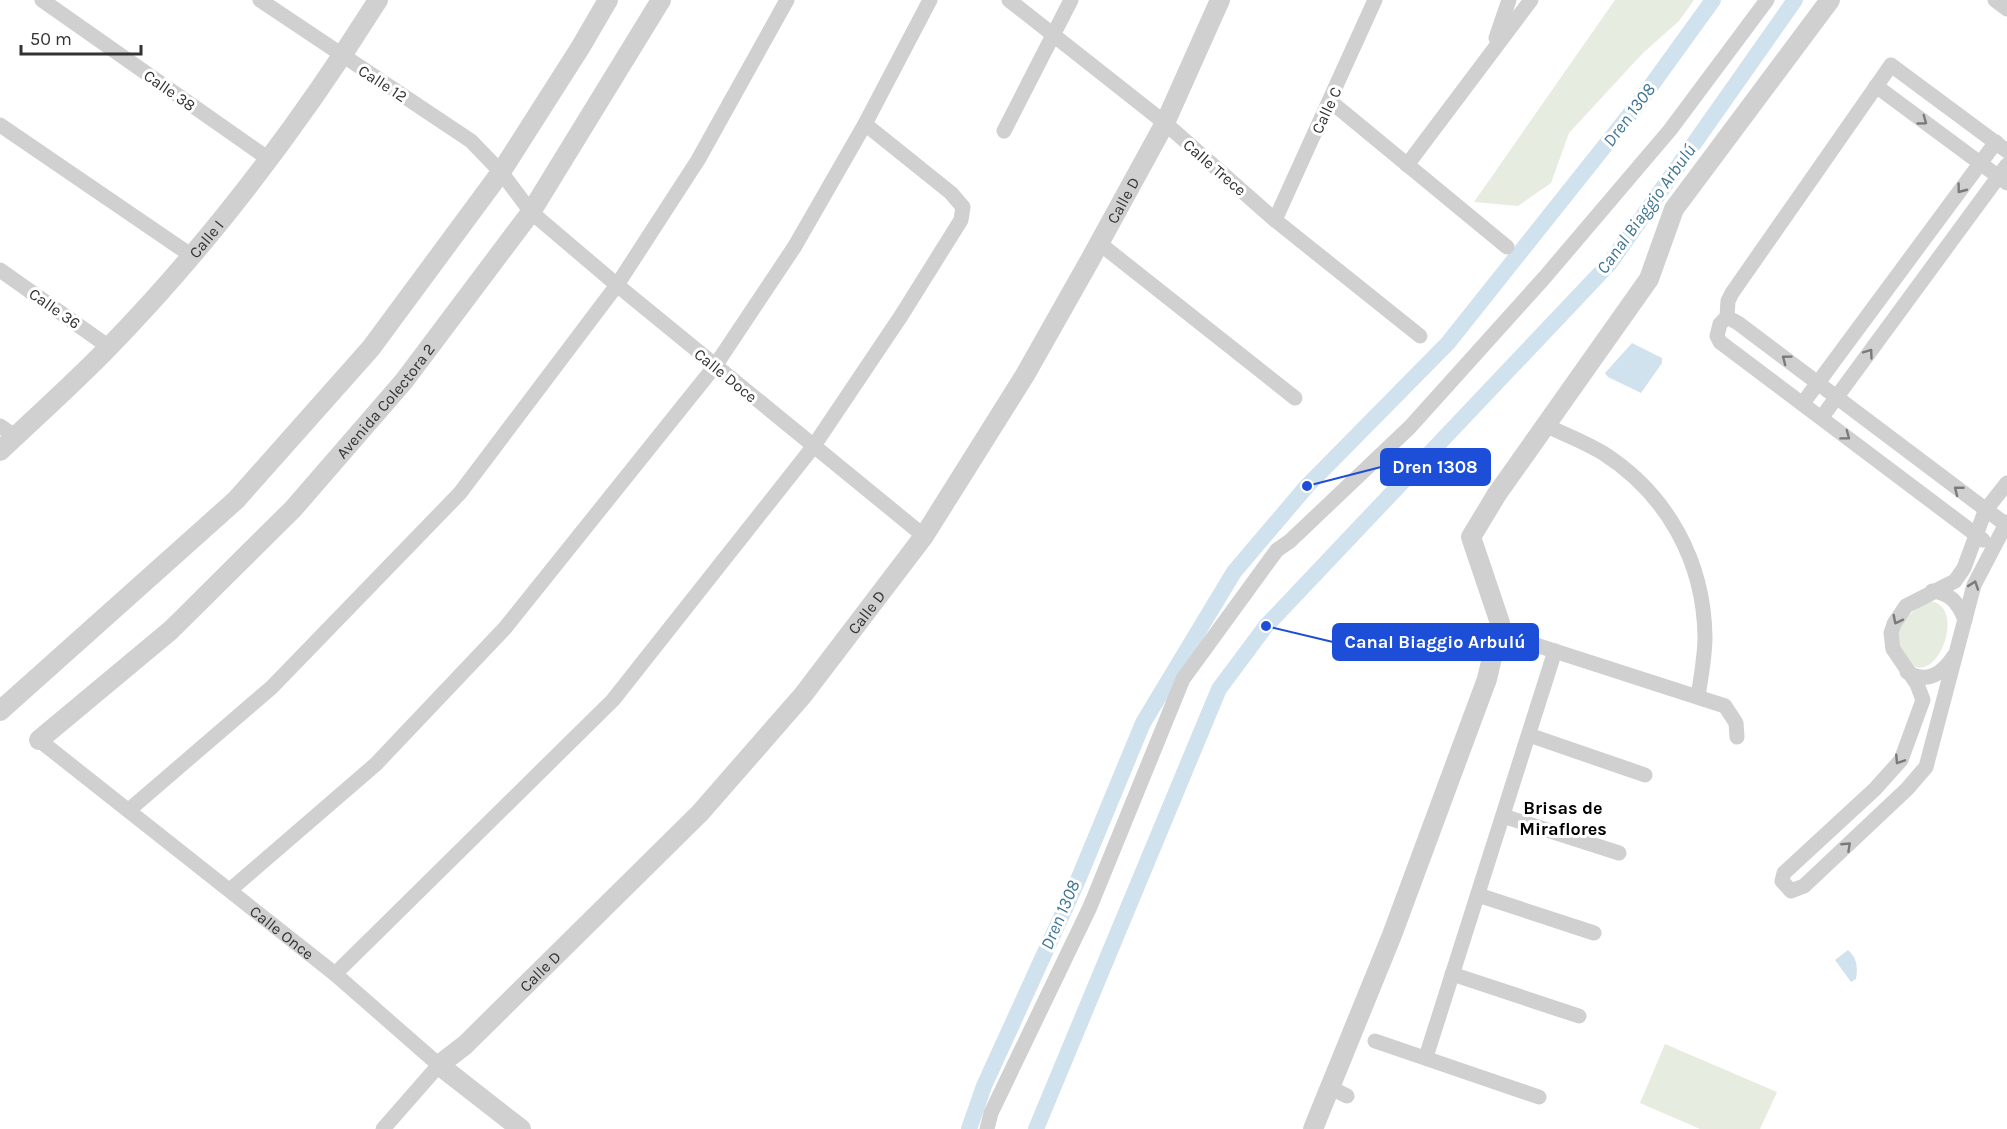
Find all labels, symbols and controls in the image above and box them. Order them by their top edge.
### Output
scale bar [21,18,141,56]
text: 50 m [30,28,72,50]
street label: Calle 12 [355,61,411,106]
street label: Calle 38 [140,66,199,115]
water label: Dren 1308 [1598,79,1660,151]
street label: Calle C [1307,84,1346,137]
one-way arrow [1916,114,1927,125]
street label: Calle Trece [1179,135,1250,200]
water label: Canal Biaggio Arbulú [1591,140,1701,278]
street label: Calle D [1103,174,1144,227]
one-way arrow [1957,182,1968,193]
street label: Calle I [185,216,228,262]
street label: Calle 36 [25,284,84,333]
street label: Avenida Colectora 2 [332,340,439,462]
street label: Calle Doce [690,344,761,406]
one-way arrow [1862,348,1873,359]
one-way arrow [1782,355,1793,366]
one-way arrow [1840,428,1851,439]
callout: Dren 1308 [1381,449,1490,485]
text: Dren 1308 [1392,456,1478,478]
one-way arrow [1954,486,1965,497]
one-way arrow [1967,581,1980,591]
street label: Calle D [844,587,889,638]
one-way arrow [1892,613,1904,624]
callout: Canal Biaggio Arbulú [1333,624,1538,660]
text: Canal Biaggio Arbulú [1345,631,1525,653]
one-way arrow [1896,753,1907,764]
district label: Brisas de Miraflores [1519,797,1607,840]
one-way arrow [1840,842,1850,853]
water label: Dren 1308 [1036,877,1084,953]
street label: Calle Once [246,902,318,964]
street label: Calle D [516,947,565,996]

